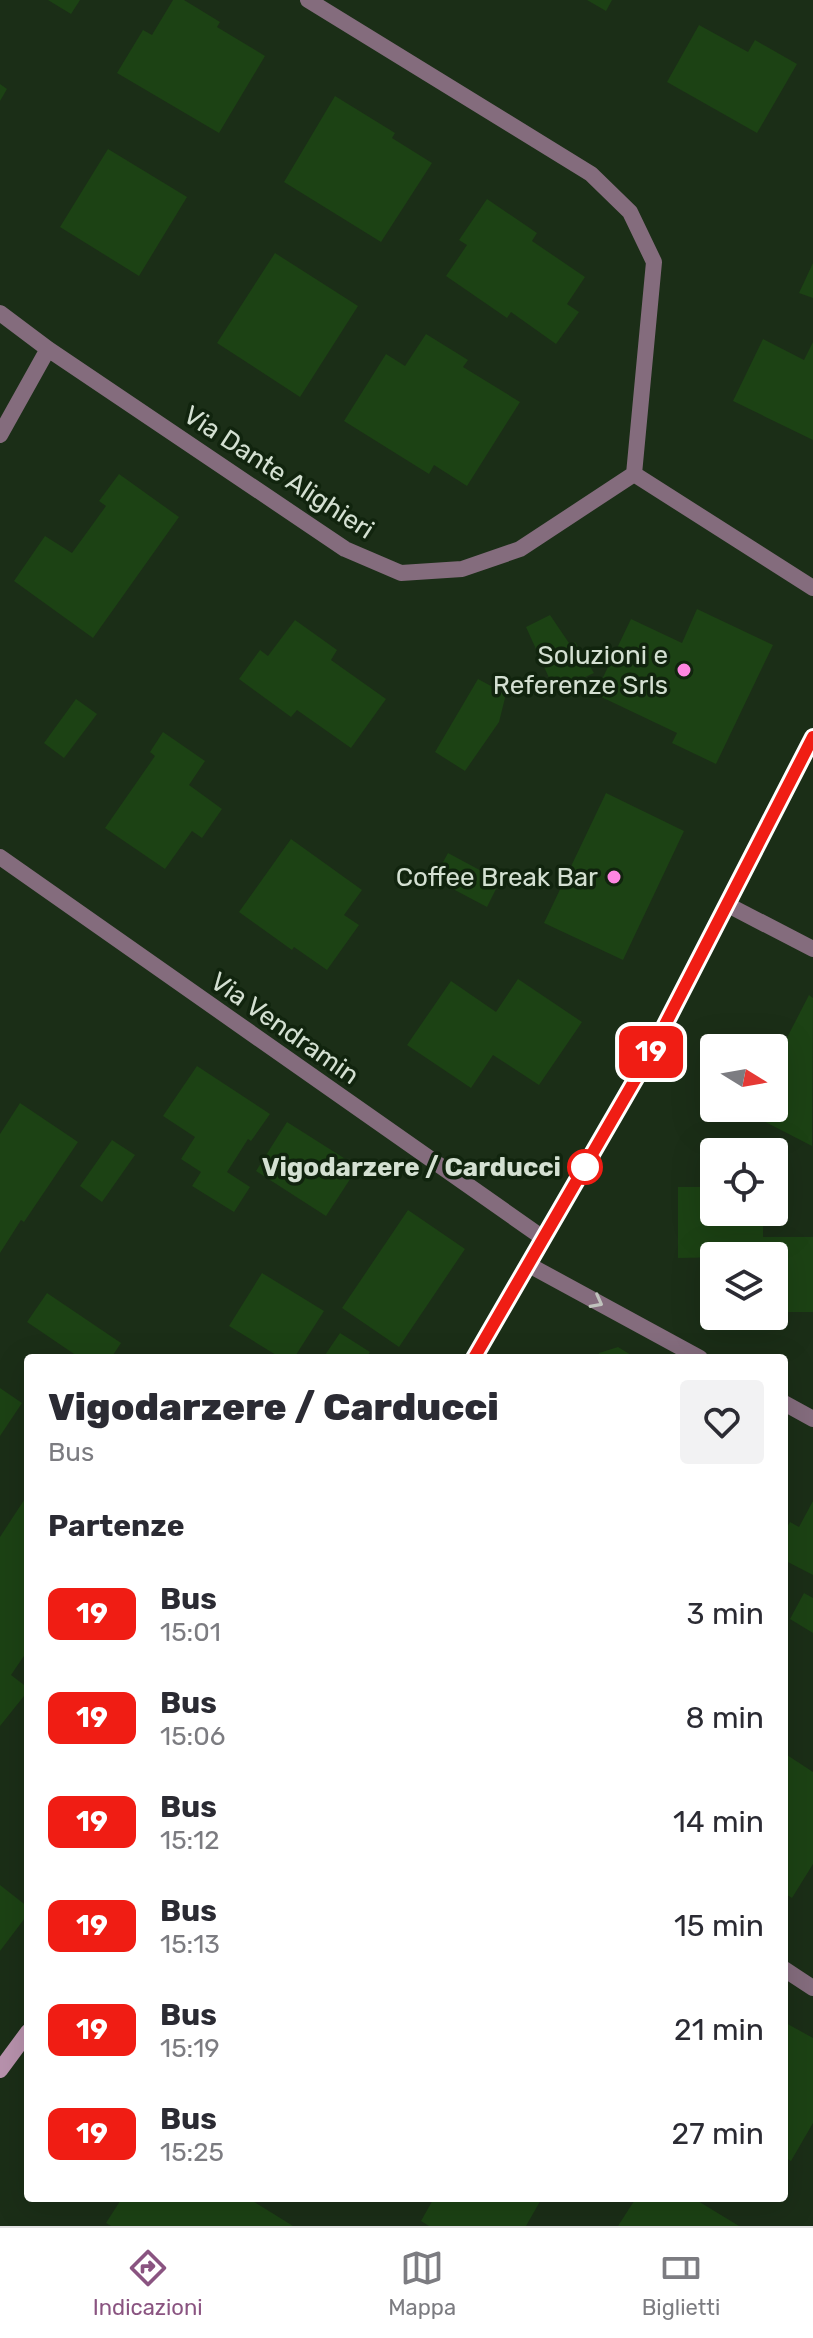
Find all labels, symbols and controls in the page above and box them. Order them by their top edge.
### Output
street label: Via Dante Alighieri [178,399,380,545]
place label: Soluzioni e Referenze Srls [493,640,668,701]
marker: Soluzioni e Referenze Srls [675,661,693,679]
place label: Coffee Break Bar [396,862,598,893]
marker: Coffee Break Bar [605,868,623,886]
street label: Via Vendramin [205,966,365,1091]
line badge: 19 [615,1026,687,1078]
north arrow [700,1034,788,1122]
map controls [700,1034,788,1330]
text: 19 [635,1035,667,1068]
button: locate [700,1138,788,1226]
marker: Vigodarzere / Carducci [568,1150,602,1184]
place label: Vigodarzere / Carducci [262,1152,561,1183]
button: layers [700,1242,788,1330]
one-way arrow [589,1293,604,1308]
button: heart [680,1380,764,1464]
text: Vigodarzere / Carducci [48,1384,499,1430]
text: Bus [48,1437,94,1468]
text: Partenze [48,1508,185,1544]
text: Bus [160,1581,217,1617]
text: 3 min [687,1596,764,1632]
text: 19 [76,1597,108,1630]
text: 15:01 [160,1617,221,1648]
text: Bus [160,1685,217,1721]
text: 8 min [685,1700,764,1736]
text: 19 [76,1701,108,1734]
text: 15:06 [160,1721,225,1752]
text: Bus [160,1789,217,1825]
text: 14 min [673,1804,764,1840]
text: 19 [76,1805,108,1838]
text: 15:12 [160,1825,220,1856]
text: Bus [160,1893,217,1929]
text: 15 min [674,1908,764,1944]
text: 19 [76,1909,108,1942]
text: 15:13 [160,1929,220,1960]
text: Bus [160,1997,217,2033]
text: 21 min [674,2012,764,2048]
text: 19 [76,2013,108,2046]
text: 15:19 [160,2033,220,2064]
text: Bus [160,2101,217,2137]
text: 27 min [672,2116,764,2152]
text: 19 [76,2117,108,2150]
text: 15:25 [160,2137,224,2168]
tab: Indicazioni [93,2246,203,2321]
tab: Mappa [388,2246,456,2321]
tab: Biglietti [642,2246,720,2321]

